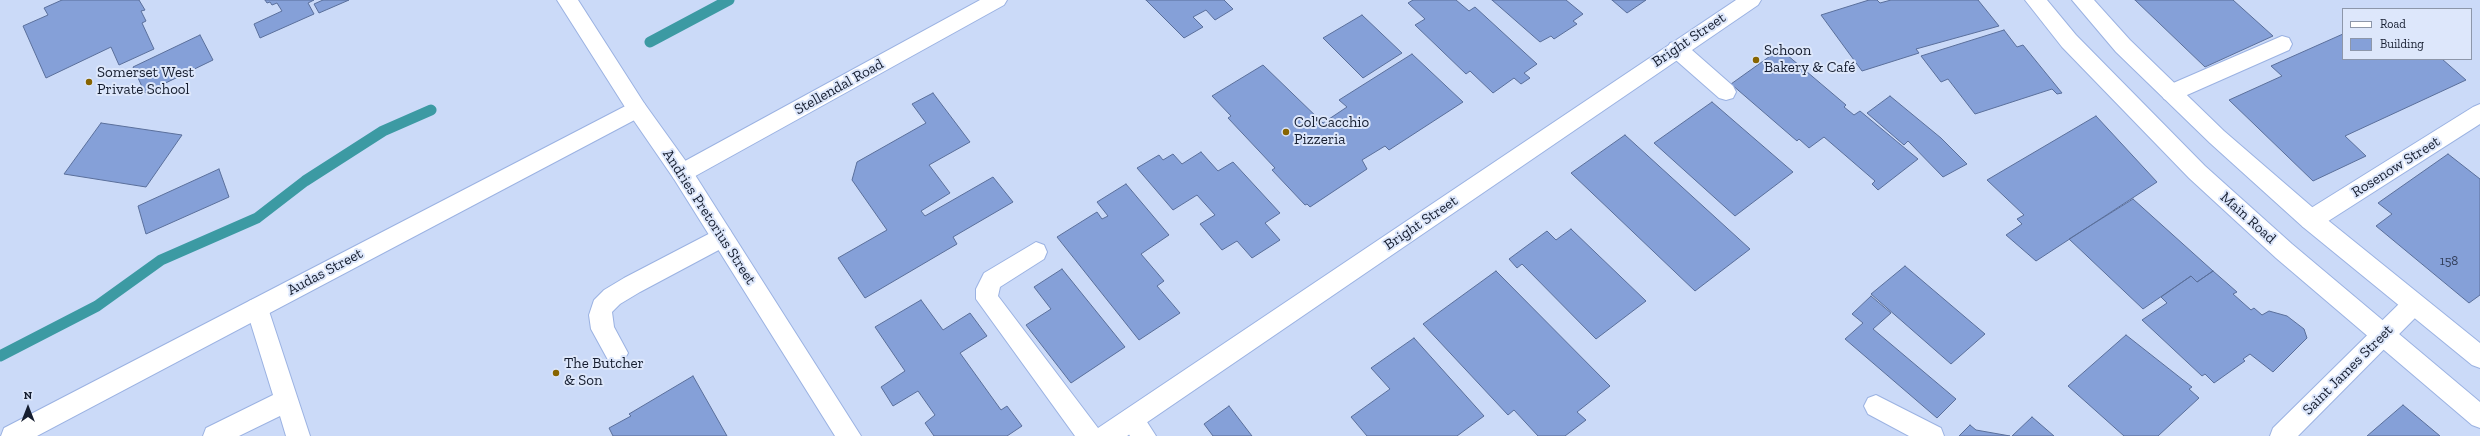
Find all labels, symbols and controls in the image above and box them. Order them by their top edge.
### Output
legend [2342,8,2472,60]
street label: Bright Street [1649,9,1729,71]
text: Road [2380,17,2406,31]
text: Building [2380,37,2424,51]
place label: Schoon Bakery & Café [1764,42,1855,77]
street label: Stellendal Road [791,55,887,119]
marker: Schoon Bakery & Café [1751,55,1761,65]
place label: Somerset West Private School [97,64,194,99]
marker: Somerset West Private School [84,77,94,87]
place label: Col'Cacchio Pizzeria [1294,114,1369,149]
marker: Col'Cacchio Pizzeria [1281,127,1291,137]
street label: Rosenow Street [2348,133,2444,201]
street label: Andries Pretorius Street [659,146,759,288]
street label: Main Road [2216,188,2280,248]
street label: Bright Street [1381,192,1461,254]
street label: Audas Street [284,245,366,299]
house number: 158 [2440,253,2458,269]
street label: Saint James Street [2299,321,2397,419]
place label: The Butcher & Son [564,355,644,390]
marker: The Butcher & Son [551,368,561,378]
north arrow [8,388,48,428]
text: N [24,389,32,402]

